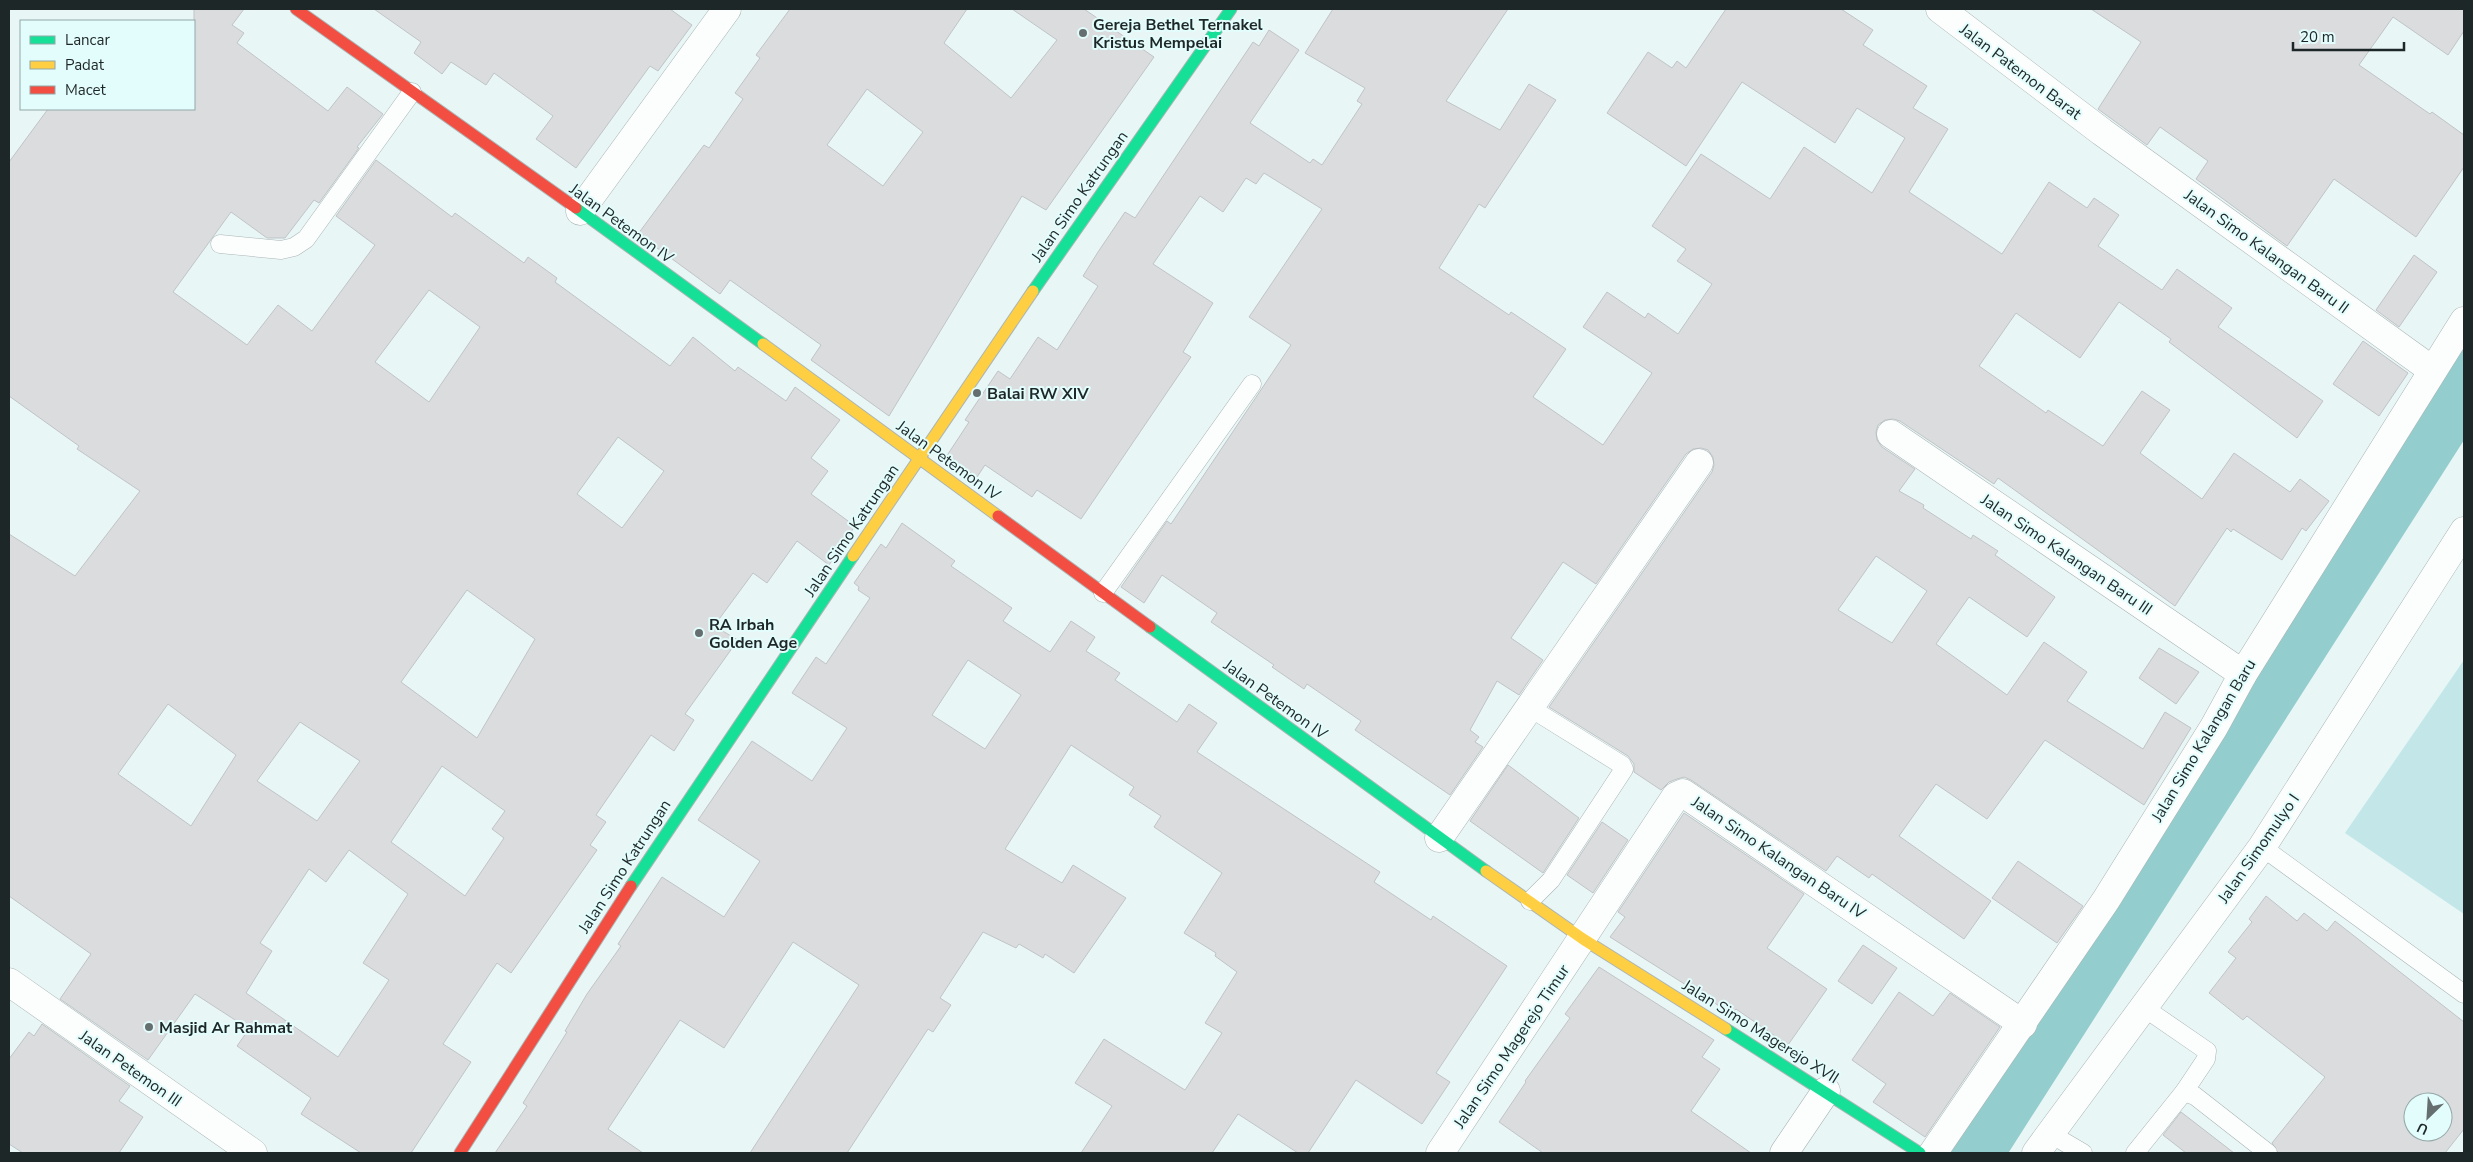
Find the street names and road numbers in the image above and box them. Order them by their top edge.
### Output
street label: Jalan Patemon Barat [1954,18,2086,125]
street label: Jalan Simo Katrungan [1026,127,1133,267]
street label: Jalan Petemon IV [564,178,679,270]
street label: Jalan Simo Kalangan Baru II [2179,184,2353,319]
street label: Jalan Petemon IV [891,415,1006,507]
street label: Jalan Simo Katrungan [799,460,904,602]
street label: Jalan Simo Kalangan Baru III [1975,489,2157,621]
street label: Jalan Petemon IV [1218,654,1333,746]
street label: Jalan Simo Kalangan Baru [2146,655,2261,827]
street label: Jalan Simomulyo I [2212,790,2305,908]
street label: Jalan Simo Kalangan Baru IV [1686,791,1871,925]
street label: Jalan Simo Katrungan [573,795,676,938]
street label: Jalan Simo Magerejo Timur [1448,960,1575,1134]
street label: Jalan Simo Magerejo XVII [1677,974,1843,1089]
street label: Jalan Petemon III [74,1025,186,1112]

